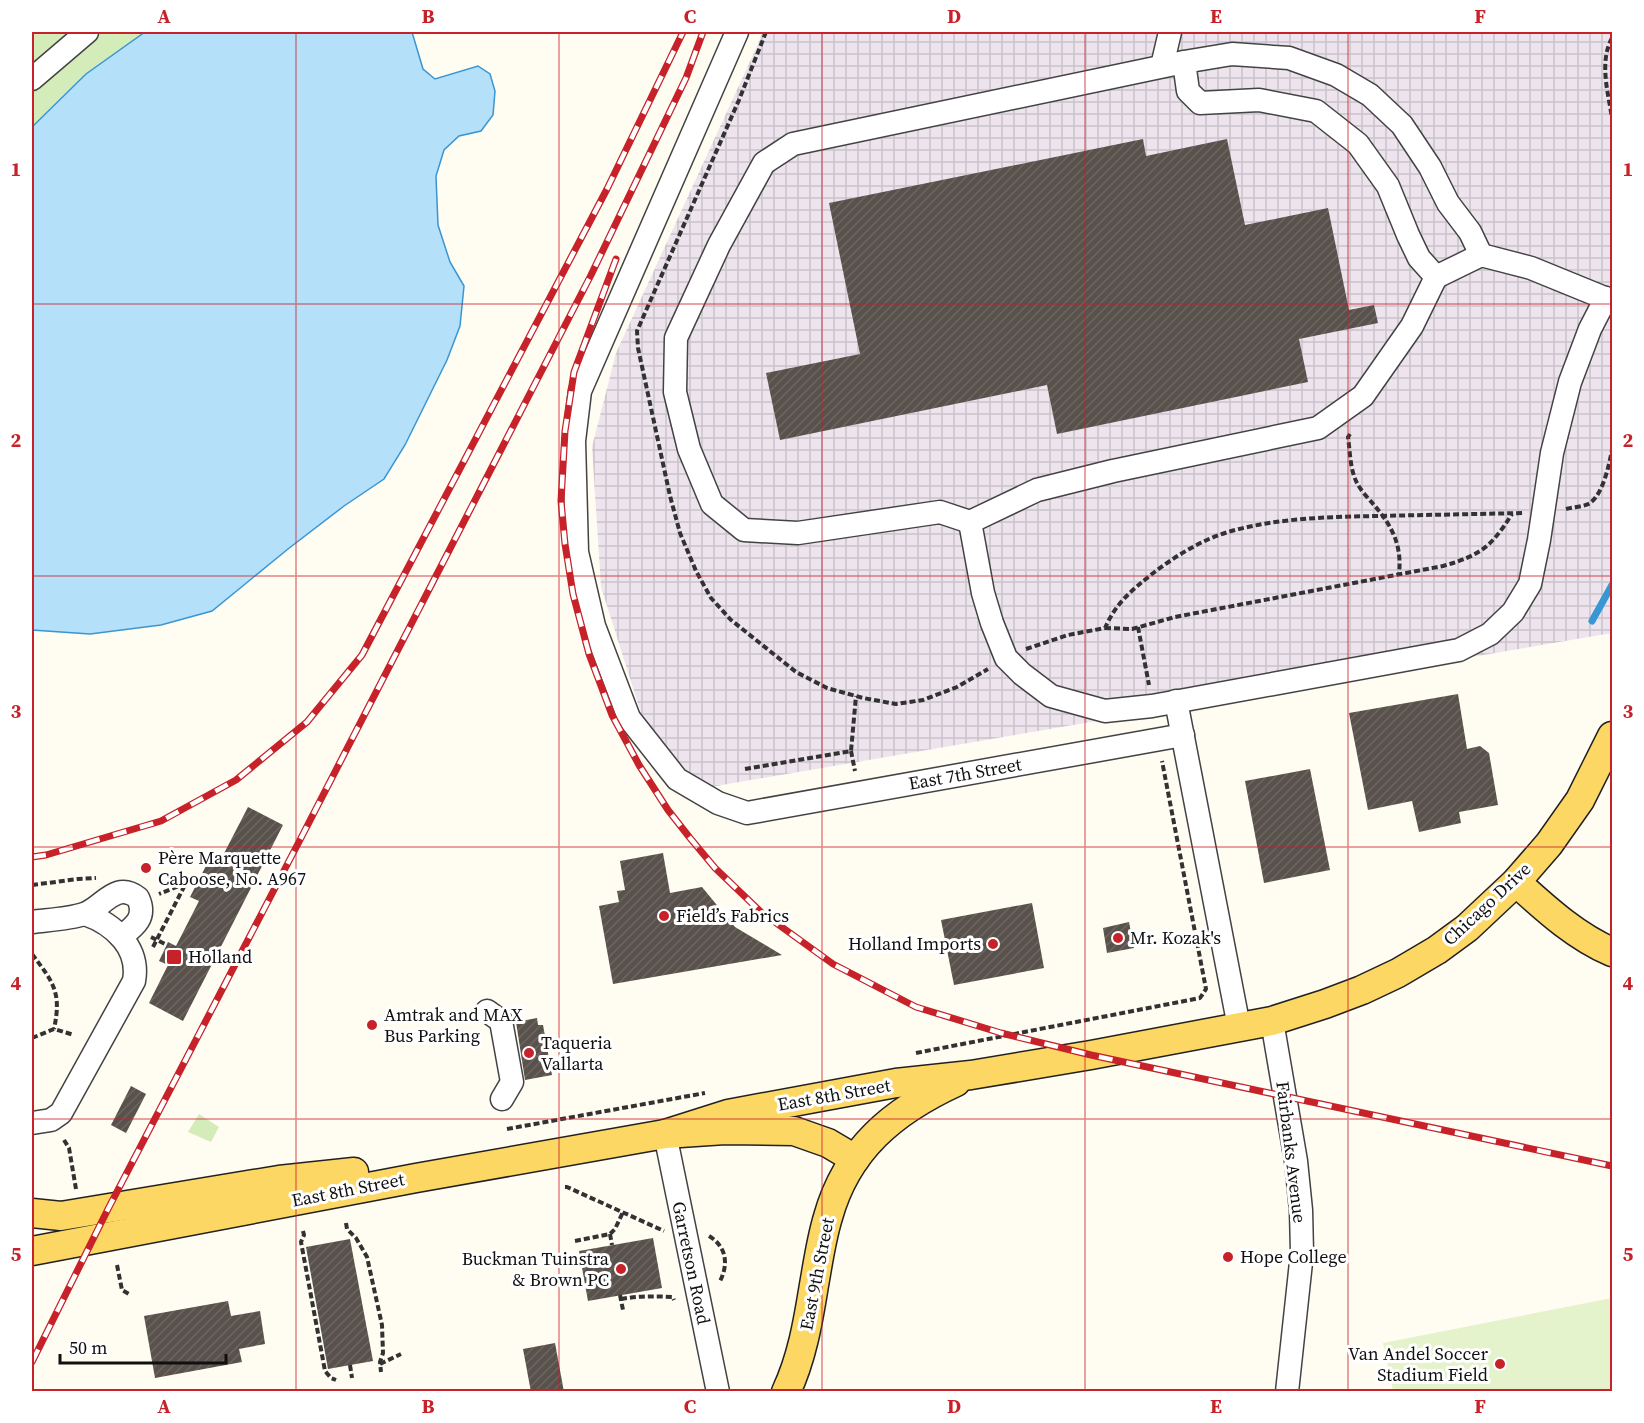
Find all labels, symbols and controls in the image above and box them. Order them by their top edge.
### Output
text: A [157,2,171,30]
text: B [421,2,435,30]
text: C [684,2,696,30]
text: D [947,2,961,30]
text: E [1210,2,1222,30]
text: F [1474,2,1486,30]
text: 1 [11,155,21,183]
text: 1 [1623,155,1633,183]
text: 2 [11,426,22,454]
text: 2 [1623,426,1634,454]
text: 3 [11,697,22,725]
text: 3 [1623,697,1634,725]
street label: East 7th Street [906,751,1023,796]
place label: Père Marquette Caboose, No. A967 [158,845,306,891]
street label: Chicago Drive [1437,856,1536,951]
marker: Père Marquette Caboose, No. A967 [139,861,153,875]
place label: Field’s Fabrics [676,903,789,928]
marker: Field’s Fabrics [657,909,671,923]
place label: Mr. Kozak's [1130,925,1221,950]
place label: Holland Imports [848,931,981,956]
marker: Mr. Kozak's [1111,931,1125,945]
marker: Holland Imports [986,937,1000,951]
place label: Holland [188,944,252,969]
marker: Holland [165,948,183,966]
text: 4 [11,969,22,997]
text: 4 [1623,969,1634,997]
place label: Amtrak and MAX Bus Parking [384,1002,523,1048]
marker: Amtrak and MAX Bus Parking [365,1018,379,1032]
place label: Taqueria Vallarta [541,1030,613,1076]
marker: Taqueria Vallarta [522,1046,536,1060]
street label: East 8th Street [775,1072,892,1117]
street label: Fairbanks Avenue [1270,1080,1313,1224]
street label: East 8th Street [289,1166,407,1213]
street label: Garretson Road [666,1199,717,1327]
street label: East 9th Street [793,1215,840,1332]
text: 5 [11,1240,22,1268]
text: 5 [1623,1240,1634,1268]
place label: Hope College [1240,1244,1347,1269]
place label: Buckman Tuinstra & Brown PC [462,1246,610,1292]
marker: Hope College [1221,1250,1235,1264]
marker: Buckman Tuinstra & Brown PC [614,1262,628,1276]
scale bar [60,1327,226,1365]
text: 50 m [69,1335,107,1360]
place label: Van Andel Soccer Stadium Field [1348,1341,1488,1387]
marker: Van Andel Soccer Stadium Field [1493,1357,1507,1371]
text: A [157,1392,171,1420]
text: B [421,1392,435,1420]
text: C [684,1392,696,1420]
text: D [947,1392,961,1420]
text: E [1210,1392,1222,1420]
text: F [1474,1392,1486,1420]

